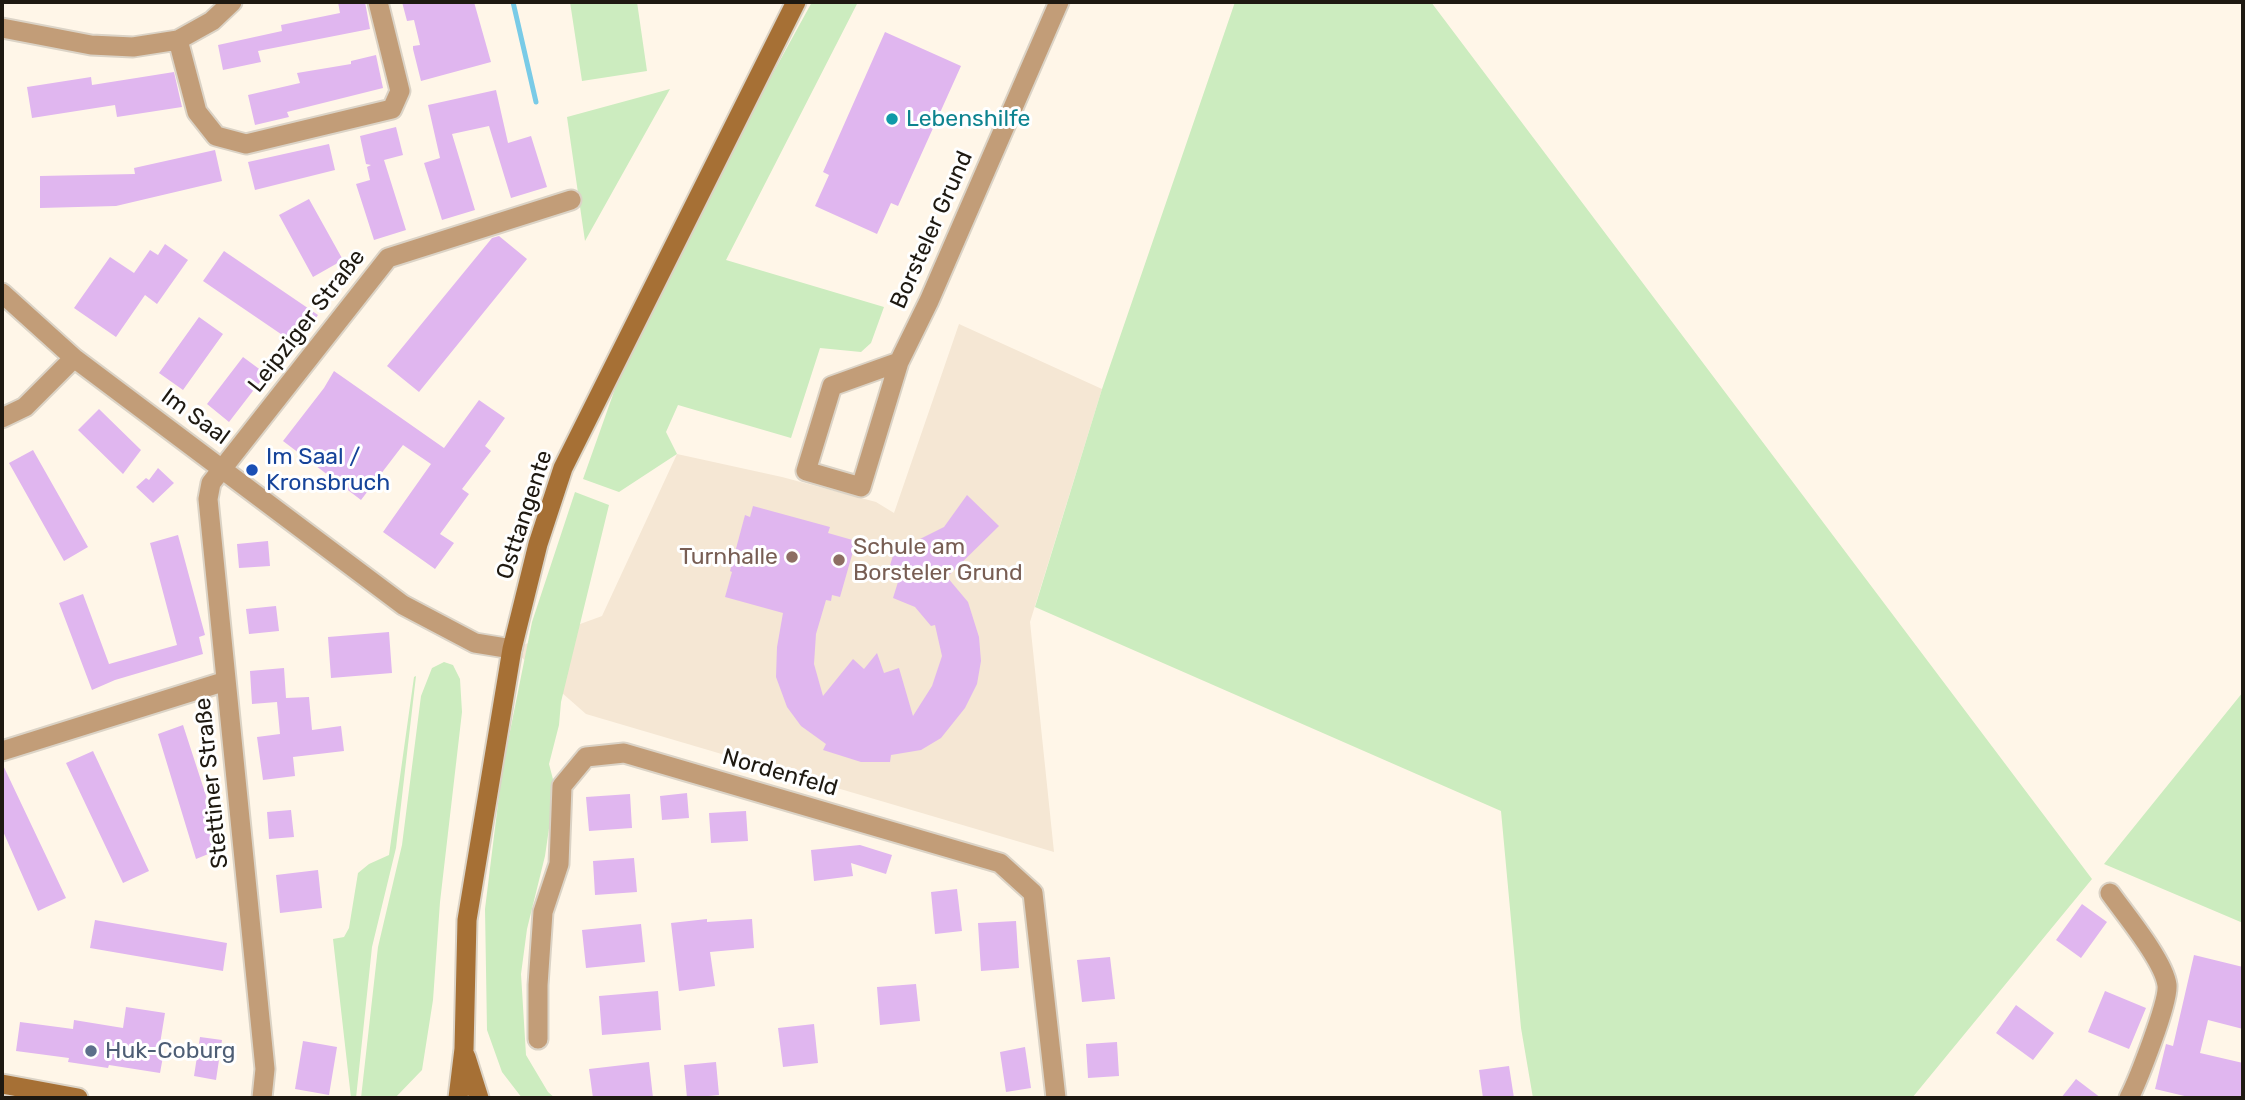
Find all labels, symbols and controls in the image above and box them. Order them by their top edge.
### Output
place label: Lebenshilfe [906,105,1030,133]
marker: Lebenshilfe [884,111,900,127]
street label: Borsteler Grund [885,147,979,313]
street label: Leipziger Straße [243,244,371,398]
street label: Im Saal [155,383,235,451]
place label: Im Saal / Kronsbruch [266,443,390,497]
street label: Osttangente [491,447,559,583]
marker: Im Saal / Kronsbruch [244,462,260,478]
place label: Schule am Borsteler Grund [853,533,1023,587]
place label: Turnhalle [679,543,778,571]
marker: Turnhalle [784,549,800,565]
marker: Schule am Borsteler Grund [831,552,847,568]
street label: Stettiner Straße [189,696,235,870]
street label: Nordenfeld [719,743,841,803]
place label: Huk-Coburg [105,1037,236,1065]
marker: Huk-Coburg [83,1043,99,1059]

